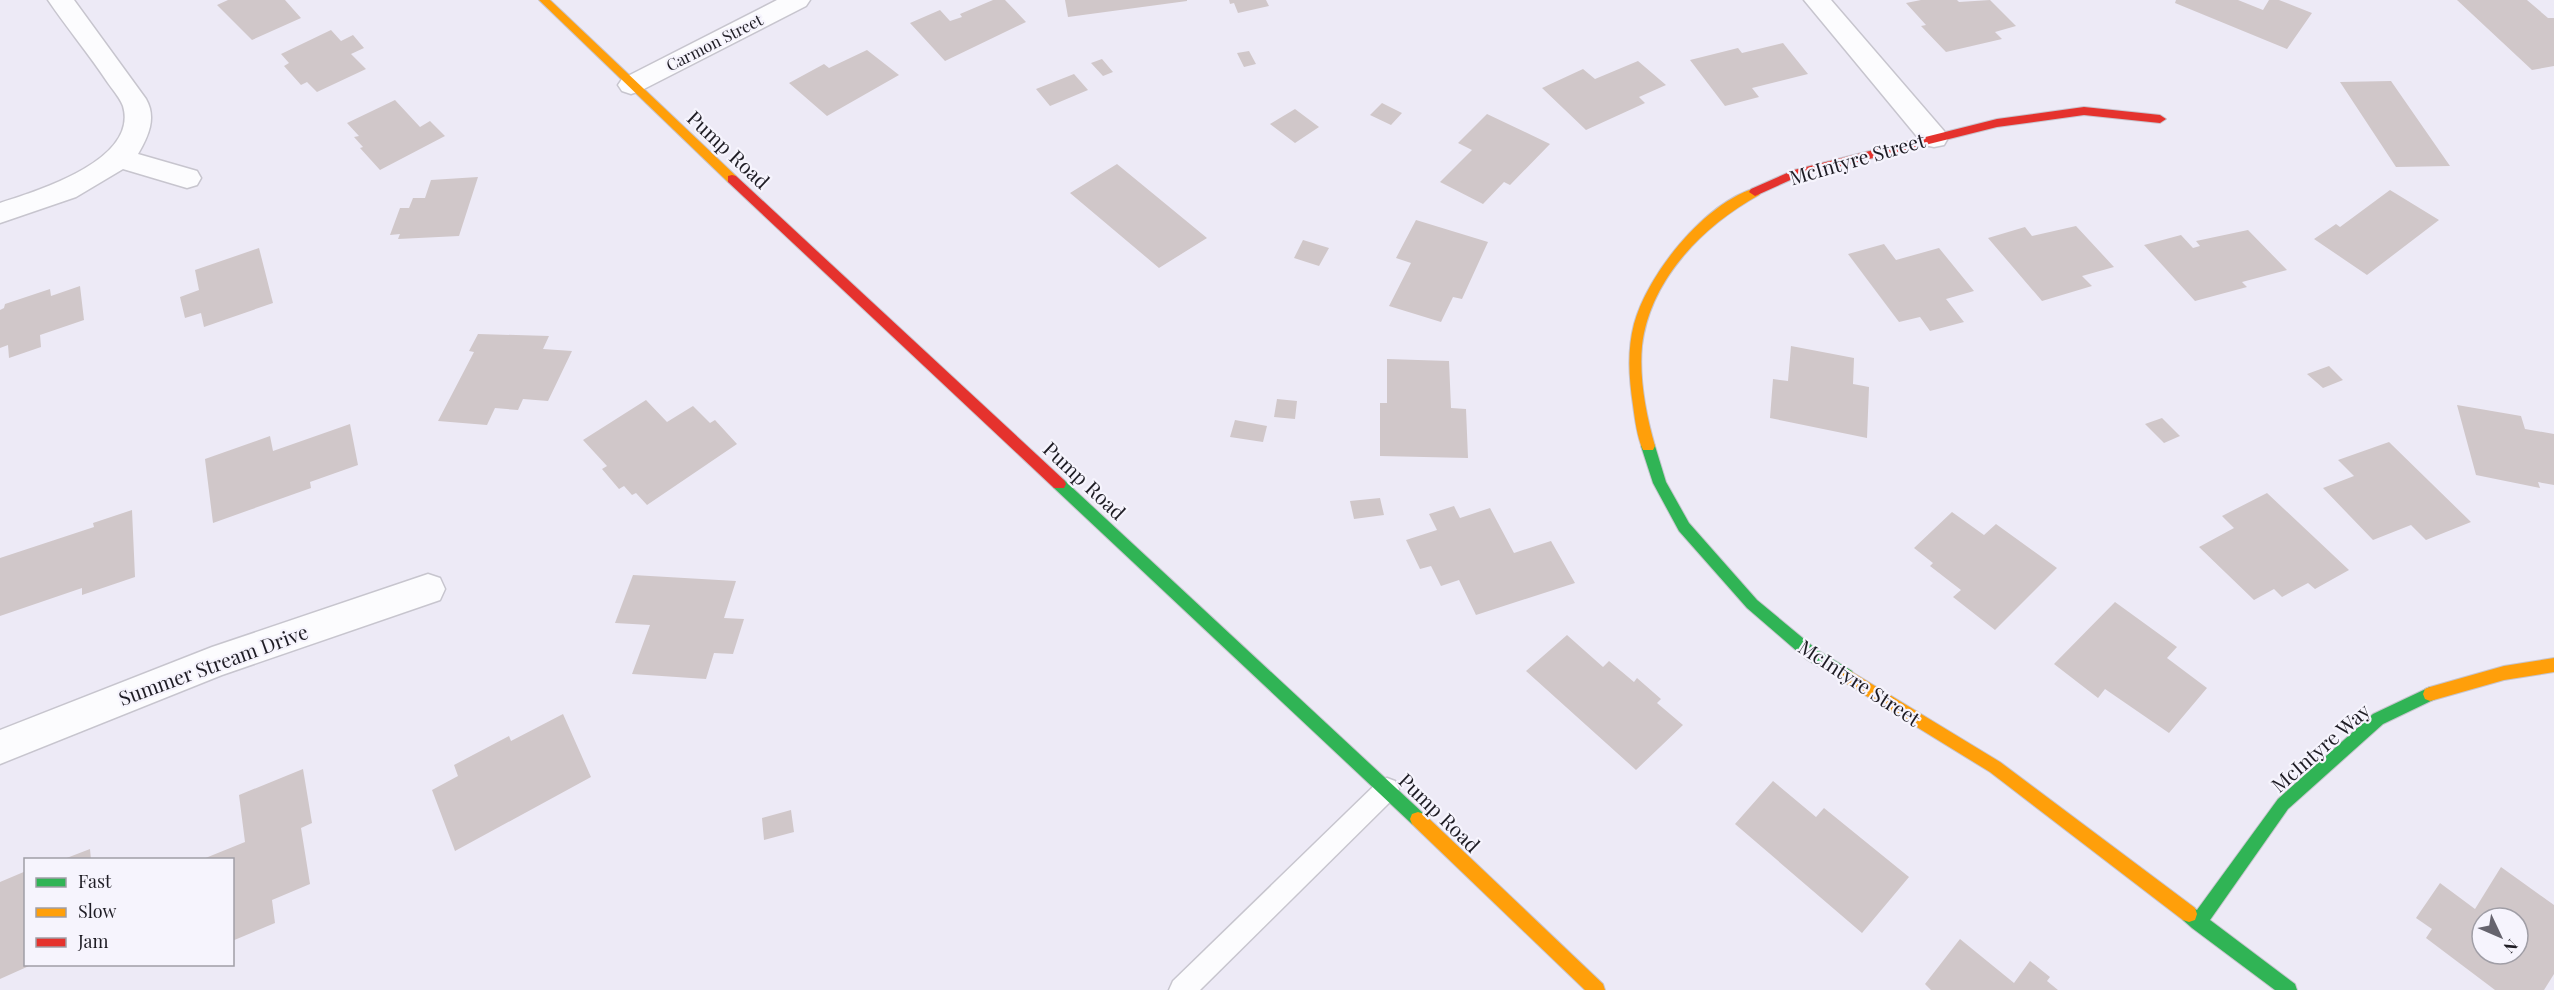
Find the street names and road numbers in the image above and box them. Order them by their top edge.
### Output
street label: Carmon Street [662,9,766,75]
street label: Pump Road [682,104,776,194]
street label: McIntyre Street [1786,125,1929,190]
street label: Pump Road [1038,435,1132,525]
street label: Summer Stream Drive [115,617,311,711]
street label: McIntyre Street [1794,633,1927,732]
street label: McIntyre Way [2265,697,2375,797]
street label: Pump Road [1394,766,1487,858]

